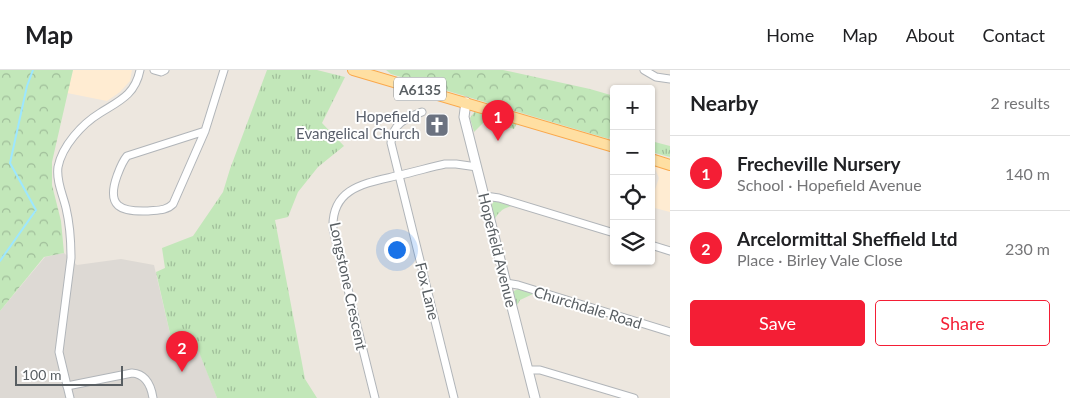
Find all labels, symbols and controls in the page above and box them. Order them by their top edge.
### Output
text: Map [25,20,73,49]
text: Home [766,24,814,46]
text: Map [842,24,878,46]
text: About [906,24,955,46]
text: Contact [983,24,1045,46]
road number: A6135 [394,78,446,100]
map controls [610,85,655,265]
button: + [610,85,655,130]
text: Nearby [690,90,758,115]
text: 2 results [990,93,1050,112]
pin: 1 [482,100,514,141]
place label: Hopefield Evangelical Church [296,107,420,142]
church icon: Hopefield Evangelical Church [424,112,450,138]
button: − [610,130,655,175]
text: Frecheville Nursery [737,152,901,175]
text: 1 [701,164,711,183]
text: 140 m [1005,164,1050,183]
button: locate [610,175,655,220]
text: School · Hopefield Avenue [737,175,922,194]
street label: Hopefield Avenue [475,191,521,309]
street label: Longstone Crescent [327,220,371,352]
button: layers [610,220,655,265]
text: Arcelormittal Sheffield Ltd [737,227,958,250]
your location [384,237,410,263]
text: 2 [701,239,711,258]
text: 230 m [1005,239,1050,258]
text: Place · Birley Vale Close [737,250,903,269]
street label: Fox Lane [412,260,444,322]
street label: Churchdale Road [532,282,644,332]
button: Save [690,300,865,346]
button: Share [875,300,1050,346]
pin: 2 [166,331,198,372]
scale bar [15,363,122,386]
text: 100 m [22,366,61,383]

